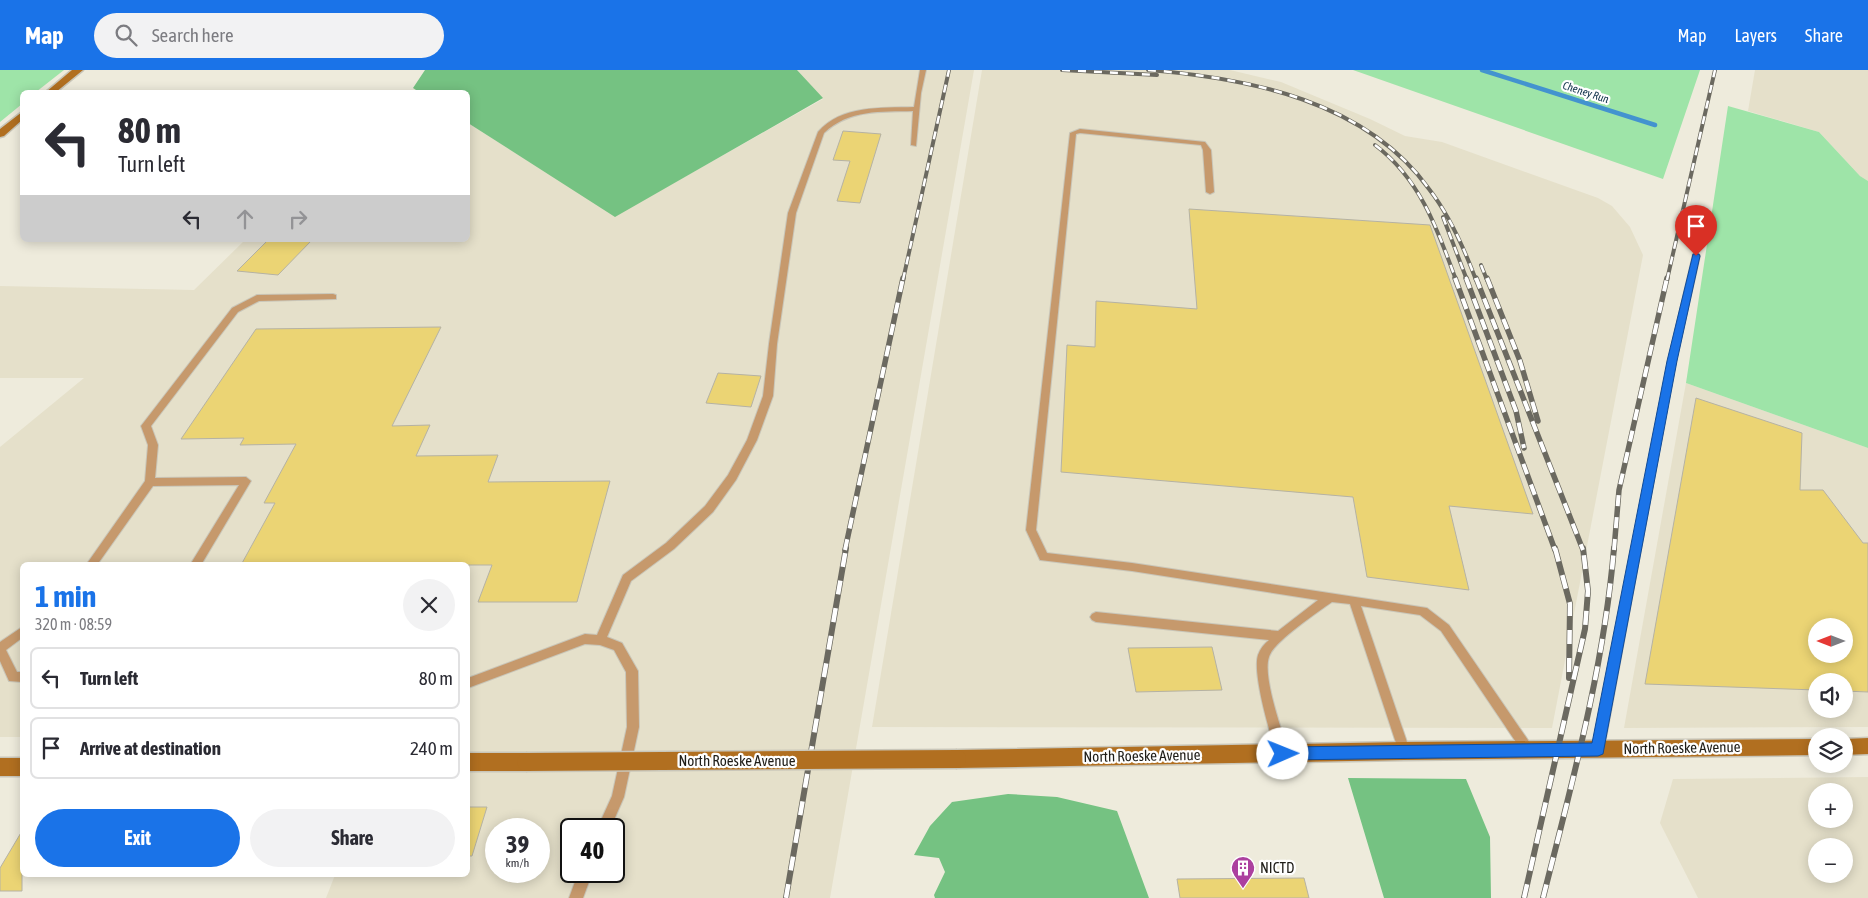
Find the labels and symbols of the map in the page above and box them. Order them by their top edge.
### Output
water label: Cheney Run [1561,79,1611,105]
pin [1675,205,1717,256]
north arrow [1808,618,1852,662]
position arrow [1256,727,1308,779]
street label: North Roeske Avenue [1623,738,1741,757]
street label: North Roeske Avenue [1083,746,1201,765]
street label: North Roeske Avenue [678,752,796,769]
speed limit sign: 40 [560,818,625,883]
building icon: NICTD [1230,855,1256,889]
place label: NICTD [1260,859,1294,876]

